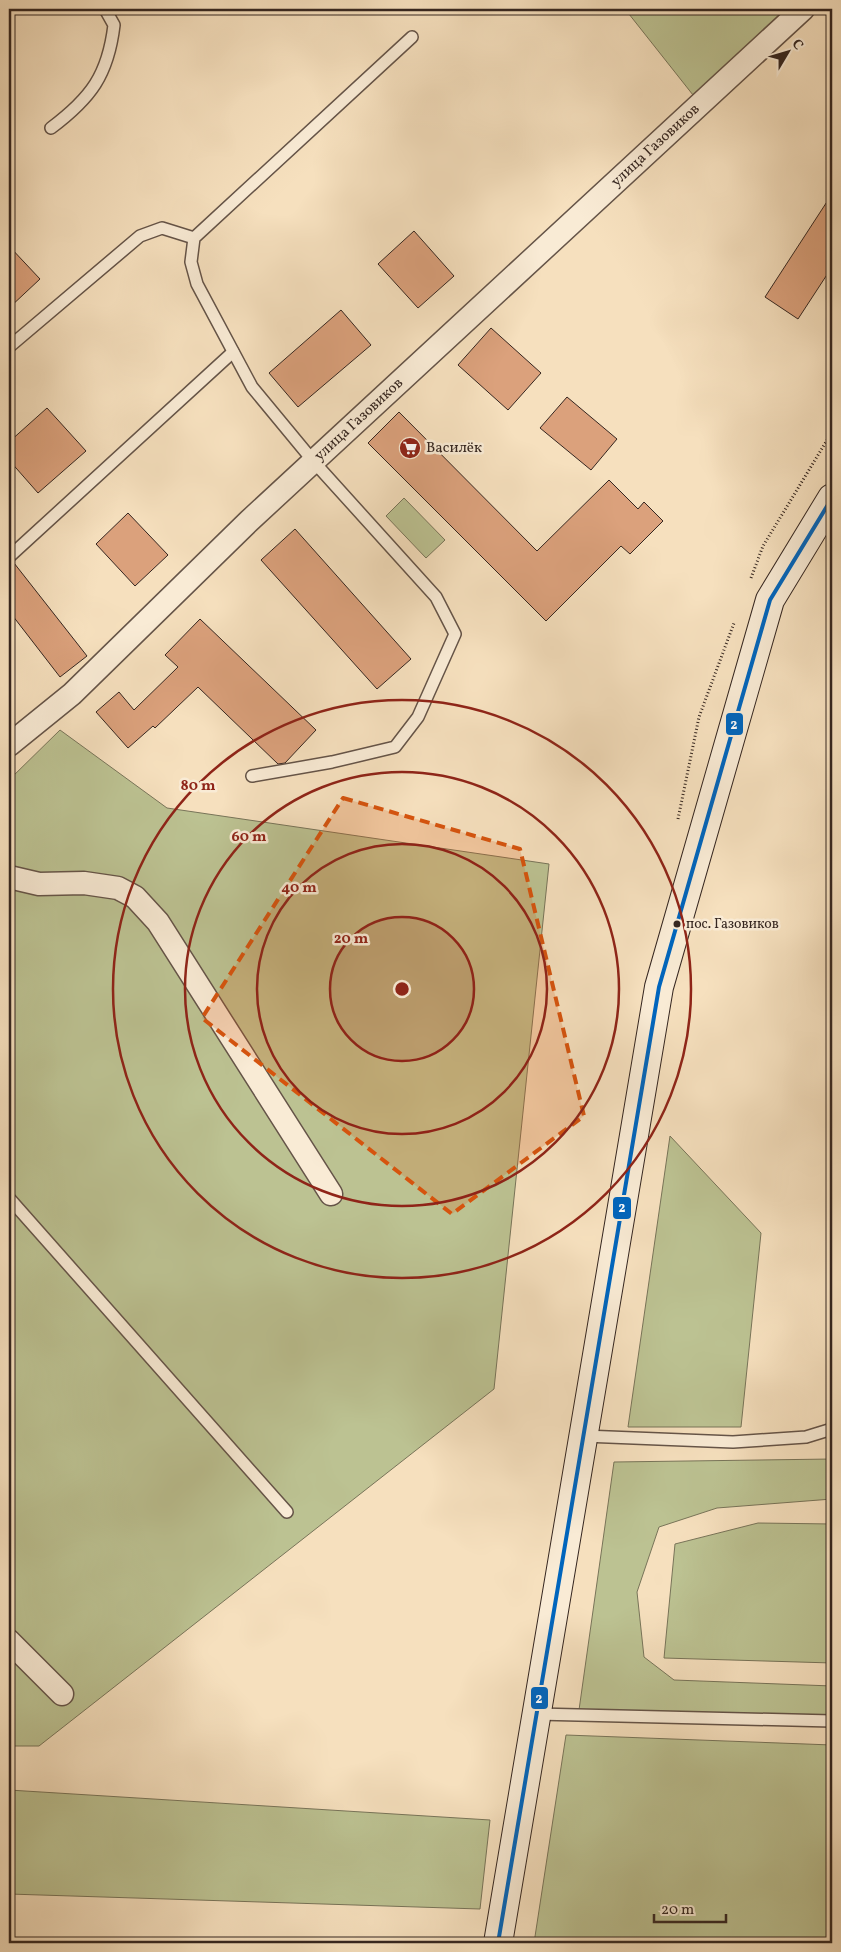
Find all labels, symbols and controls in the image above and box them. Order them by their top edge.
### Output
north arrow [764,28,814,78]
text: С [787,36,807,54]
street label: улица Газовиков [606,99,705,192]
street label: улица Газовиков [310,373,408,466]
supermarket icon: Василёк [398,436,422,460]
place label: Василёк [426,438,482,459]
line badge: 2 [725,712,744,736]
text: 2 [730,716,738,735]
text: 80 m [181,776,216,797]
text: 60 m [232,827,267,848]
text: 40 m [281,878,317,899]
place label: пос. Газовиков [686,915,779,934]
marker: пос. Газовиков [672,919,682,929]
text: 20 m [334,929,369,950]
centre of rings [393,980,411,998]
line badge: 2 [612,1196,632,1220]
text: 2 [618,1199,626,1218]
line badge: 2 [530,1686,549,1710]
text: 2 [535,1690,543,1709]
scale bar [654,1892,726,1924]
text: 20 m [661,1900,694,1921]

